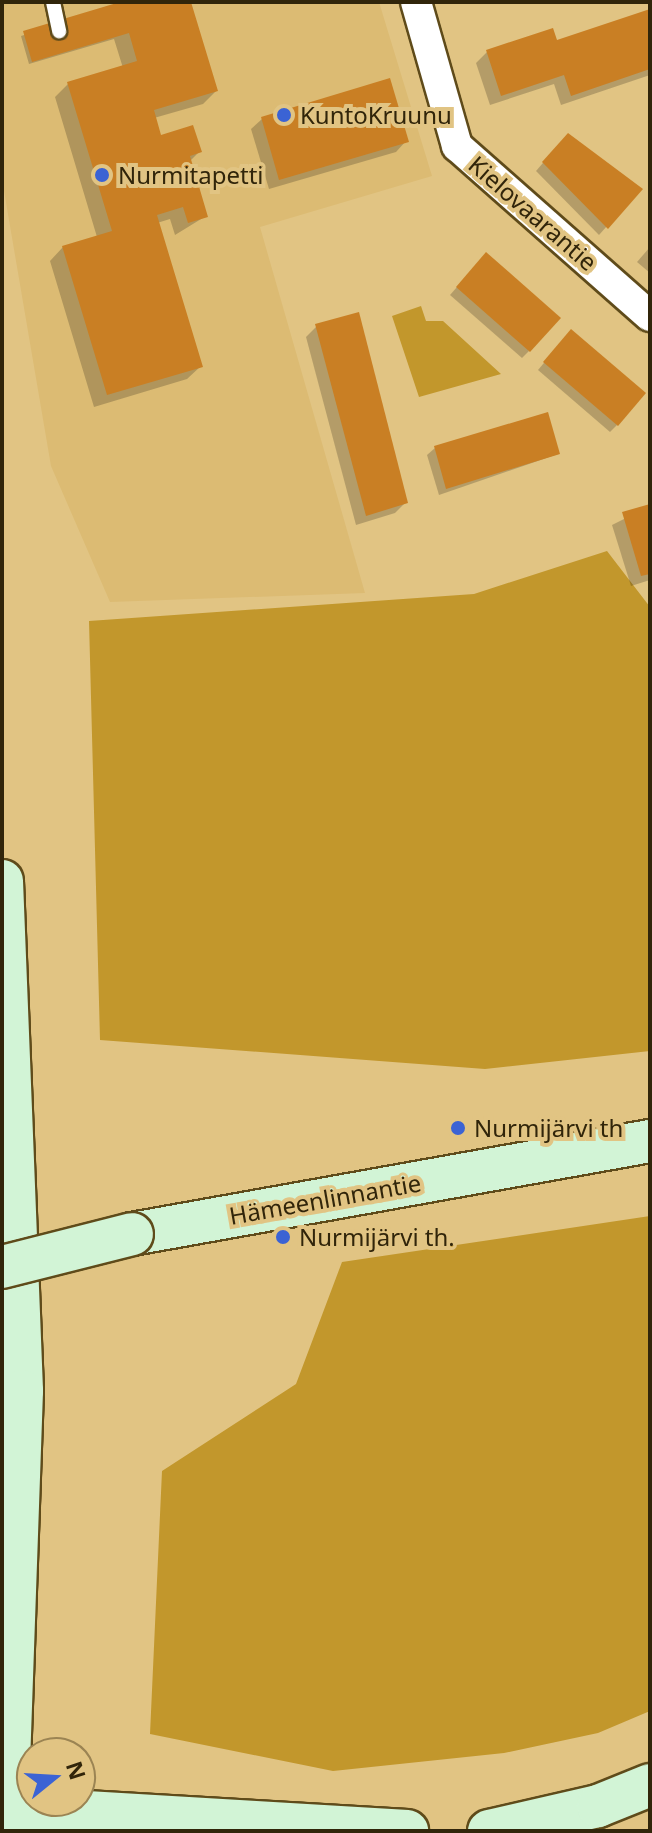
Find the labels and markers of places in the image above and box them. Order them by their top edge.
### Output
place label: KuntoKruunu [300,101,452,129]
marker: KuntoKruunu [275,106,293,124]
place label: Nurmitapetti [118,161,264,189]
marker: Nurmitapetti [93,166,111,184]
place label: Nurmijärvi th [474,1114,623,1142]
marker: Nurmijärvi th [449,1119,467,1137]
place label: Nurmijärvi th. [299,1223,455,1251]
marker: Nurmijärvi th. [274,1228,292,1246]

